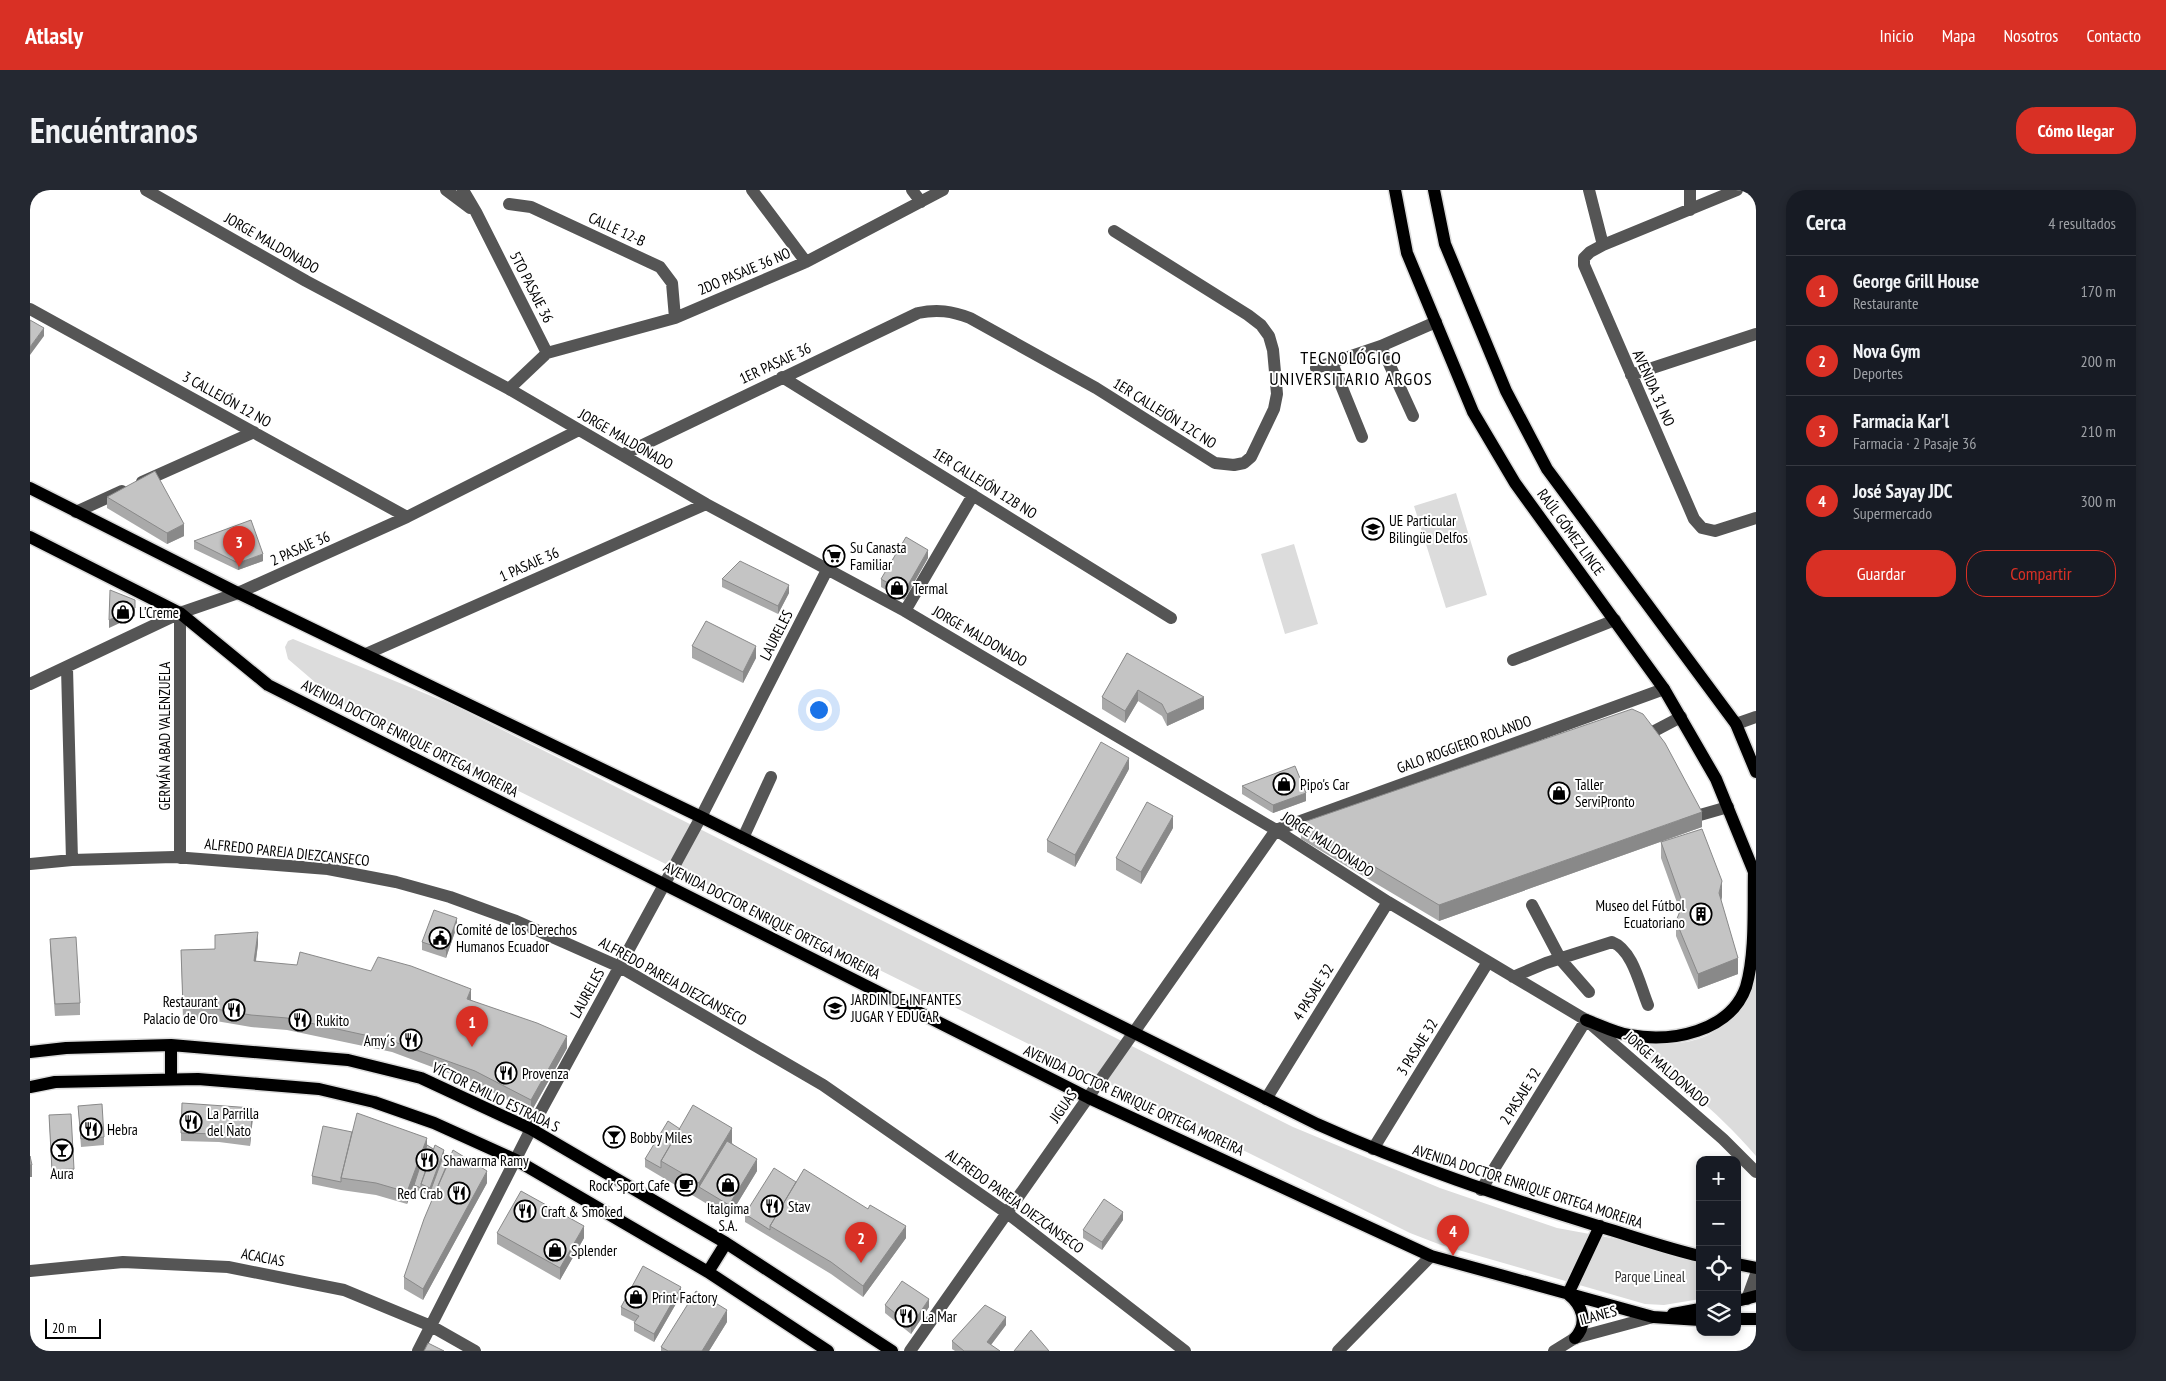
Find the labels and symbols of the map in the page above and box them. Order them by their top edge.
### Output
street label: JORGE MALDONADO [221,208,323,278]
street label: CALLE 12-B [586,208,648,250]
street label: 2DO PASAJE 36 NO [695,243,793,299]
street label: 5TO PASAJE 36 [506,248,558,326]
street label: 1ER PASAJE 36 [736,338,814,388]
district label: TECNOLÓGICO UNIVERSITARIO ARGOS [1269,346,1433,390]
street label: AVENIDA 31 NO [1629,347,1679,429]
street label: 3 CALLEJÓN 12 NO [179,367,275,431]
street label: 1ER CALLEJÓN 12C NO [1110,374,1220,452]
street label: JORGE MALDONADO [575,404,677,474]
street label: 1ER CALLEJÓN 12B NO [929,443,1041,523]
street label: RAÚL GÓMEZ LINCE [1533,485,1609,579]
place label: UE Particular Bilingüe Delfos [1389,511,1468,547]
school or university icon: UE Particular Bilingüe Delfos [1361,517,1385,541]
pin: 3 [223,526,255,567]
street label: 2 PASAJE 36 [267,526,333,570]
place label: Su Canasta Familiar [850,538,907,574]
street label: 1 PASAJE 36 [496,542,562,586]
supermarket icon: Su Canasta Familiar [822,544,846,568]
shop icon: Termal [885,576,909,600]
place label: Termal [913,579,948,598]
shop icon: L'Creme [111,600,135,624]
street label: JORGE MALDONADO [929,601,1031,671]
place label: L'Creme [139,603,179,622]
street label: LAURELES [755,607,797,663]
street label: GERMÁN ABAD VALENZUELA [155,661,174,810]
street label: AVENIDA DOCTOR ENRIQUE ORTEGA MOREIRA [298,675,522,802]
your location [806,697,832,723]
street label: GALO ROGGIERO ROLANDO [1394,711,1534,777]
shop icon: Pipo's Car [1272,772,1296,796]
place label: Pipo's Car [1300,775,1350,794]
place label: Taller ServiPronto [1575,775,1635,811]
shop icon: Taller ServiPronto [1547,781,1571,805]
street label: JORGE MALDONADO [1278,807,1378,881]
street label: ALFREDO PAREJA DIEZCANSECO [203,834,371,870]
street label: AVENIDA DOCTOR ENRIQUE ORTEGA MOREIRA [660,857,884,984]
place label: Museo del Fútbol Ecuatoriano [1595,896,1685,932]
building icon: Museo del Fútbol Ecuatoriano [1689,902,1713,926]
place label: Comité de los Derechos Humanos Ecuador [456,920,577,956]
public building icon: Comité de los Derechos Humanos Ecuador [428,926,452,950]
street label: ALFREDO PAREJA DIEZCANSECO [596,932,750,1030]
street label: 4 PASAJE 32 [1288,960,1338,1024]
street label: LAURELES [566,965,608,1021]
place label: JARDIN DE INFANTES JUGAR Y EDUCAR [850,990,962,1026]
place label: Restaurant Palacio de Oro [143,992,218,1028]
school or university icon: JARDIN DE INFANTES JUGAR Y EDUCAR [823,996,847,1020]
restaurant icon: Restaurant Palacio de Oro [222,998,246,1022]
pin: 1 [456,1006,488,1047]
restaurant icon: Rukito [288,1008,312,1032]
place label: Rukito [316,1011,349,1030]
street label: 3 PASAJE 32 [1392,1015,1442,1079]
street label: JORGE MALDONADO [1620,1026,1713,1111]
restaurant icon: Amy´s [399,1028,423,1052]
place label: Amy´s [364,1031,395,1050]
street label: AVENIDA DOCTOR ENRIQUE ORTEGA MOREIRA [1021,1040,1248,1160]
street label: VÍCTOR EMILIO ESTRADA S [428,1057,563,1136]
restaurant icon: Provenza [494,1061,518,1085]
place label: Provenza [522,1064,569,1083]
street label: 2 PASAJE 32 [1495,1064,1545,1128]
street label: JIGUAS [1044,1086,1081,1127]
place label: La Parrilla del Ñato [207,1104,259,1140]
restaurant icon: La Parrilla del Ñato [179,1110,203,1134]
restaurant icon: Hebra [79,1117,103,1141]
place label: Hebra [107,1120,138,1139]
bar icon: Bobby Miles [602,1125,626,1149]
place label: Bobby Miles [630,1128,692,1147]
bar icon: Aura [50,1138,74,1162]
street label: AVENIDA DOCTOR ENRIQUE ORTEGA MOREIRA [1410,1140,1646,1233]
street label: ALFREDO PAREJA DIEZCANSECO [942,1145,1088,1257]
restaurant icon: Shawarma Ramy [415,1148,439,1172]
place label: Shawarma Ramy [443,1151,529,1170]
place label: Aura [50,1164,74,1183]
cafe icon: Rock Sport Cafe [674,1173,698,1197]
shop icon: Italgima S.A. [716,1173,740,1197]
place label: Rock Sport Cafe [589,1176,670,1195]
restaurant icon: Red Crab [447,1181,471,1205]
place label: Red Crab [397,1184,443,1203]
restaurant icon: Stav [760,1194,784,1218]
place label: Stav [788,1197,811,1216]
restaurant icon: Craft & Smoked [513,1199,537,1223]
place label: Italgima S.A. [707,1199,749,1235]
place label: Craft & Smoked [541,1202,623,1221]
pin: 4 [1437,1215,1469,1256]
pin: 2 [845,1222,877,1263]
shop icon: Splender [543,1238,567,1262]
place label: Splender [571,1241,618,1260]
street label: ACACIAS [240,1243,286,1271]
park label: Parque Lineal [1615,1267,1686,1286]
shop icon: Print Factory [624,1285,648,1309]
place label: Print Factory [652,1288,718,1307]
street label: ILANES [1577,1301,1619,1329]
restaurant icon: La Mar [894,1304,918,1328]
place label: La Mar [922,1307,958,1326]
scale bar [45,1316,101,1339]

